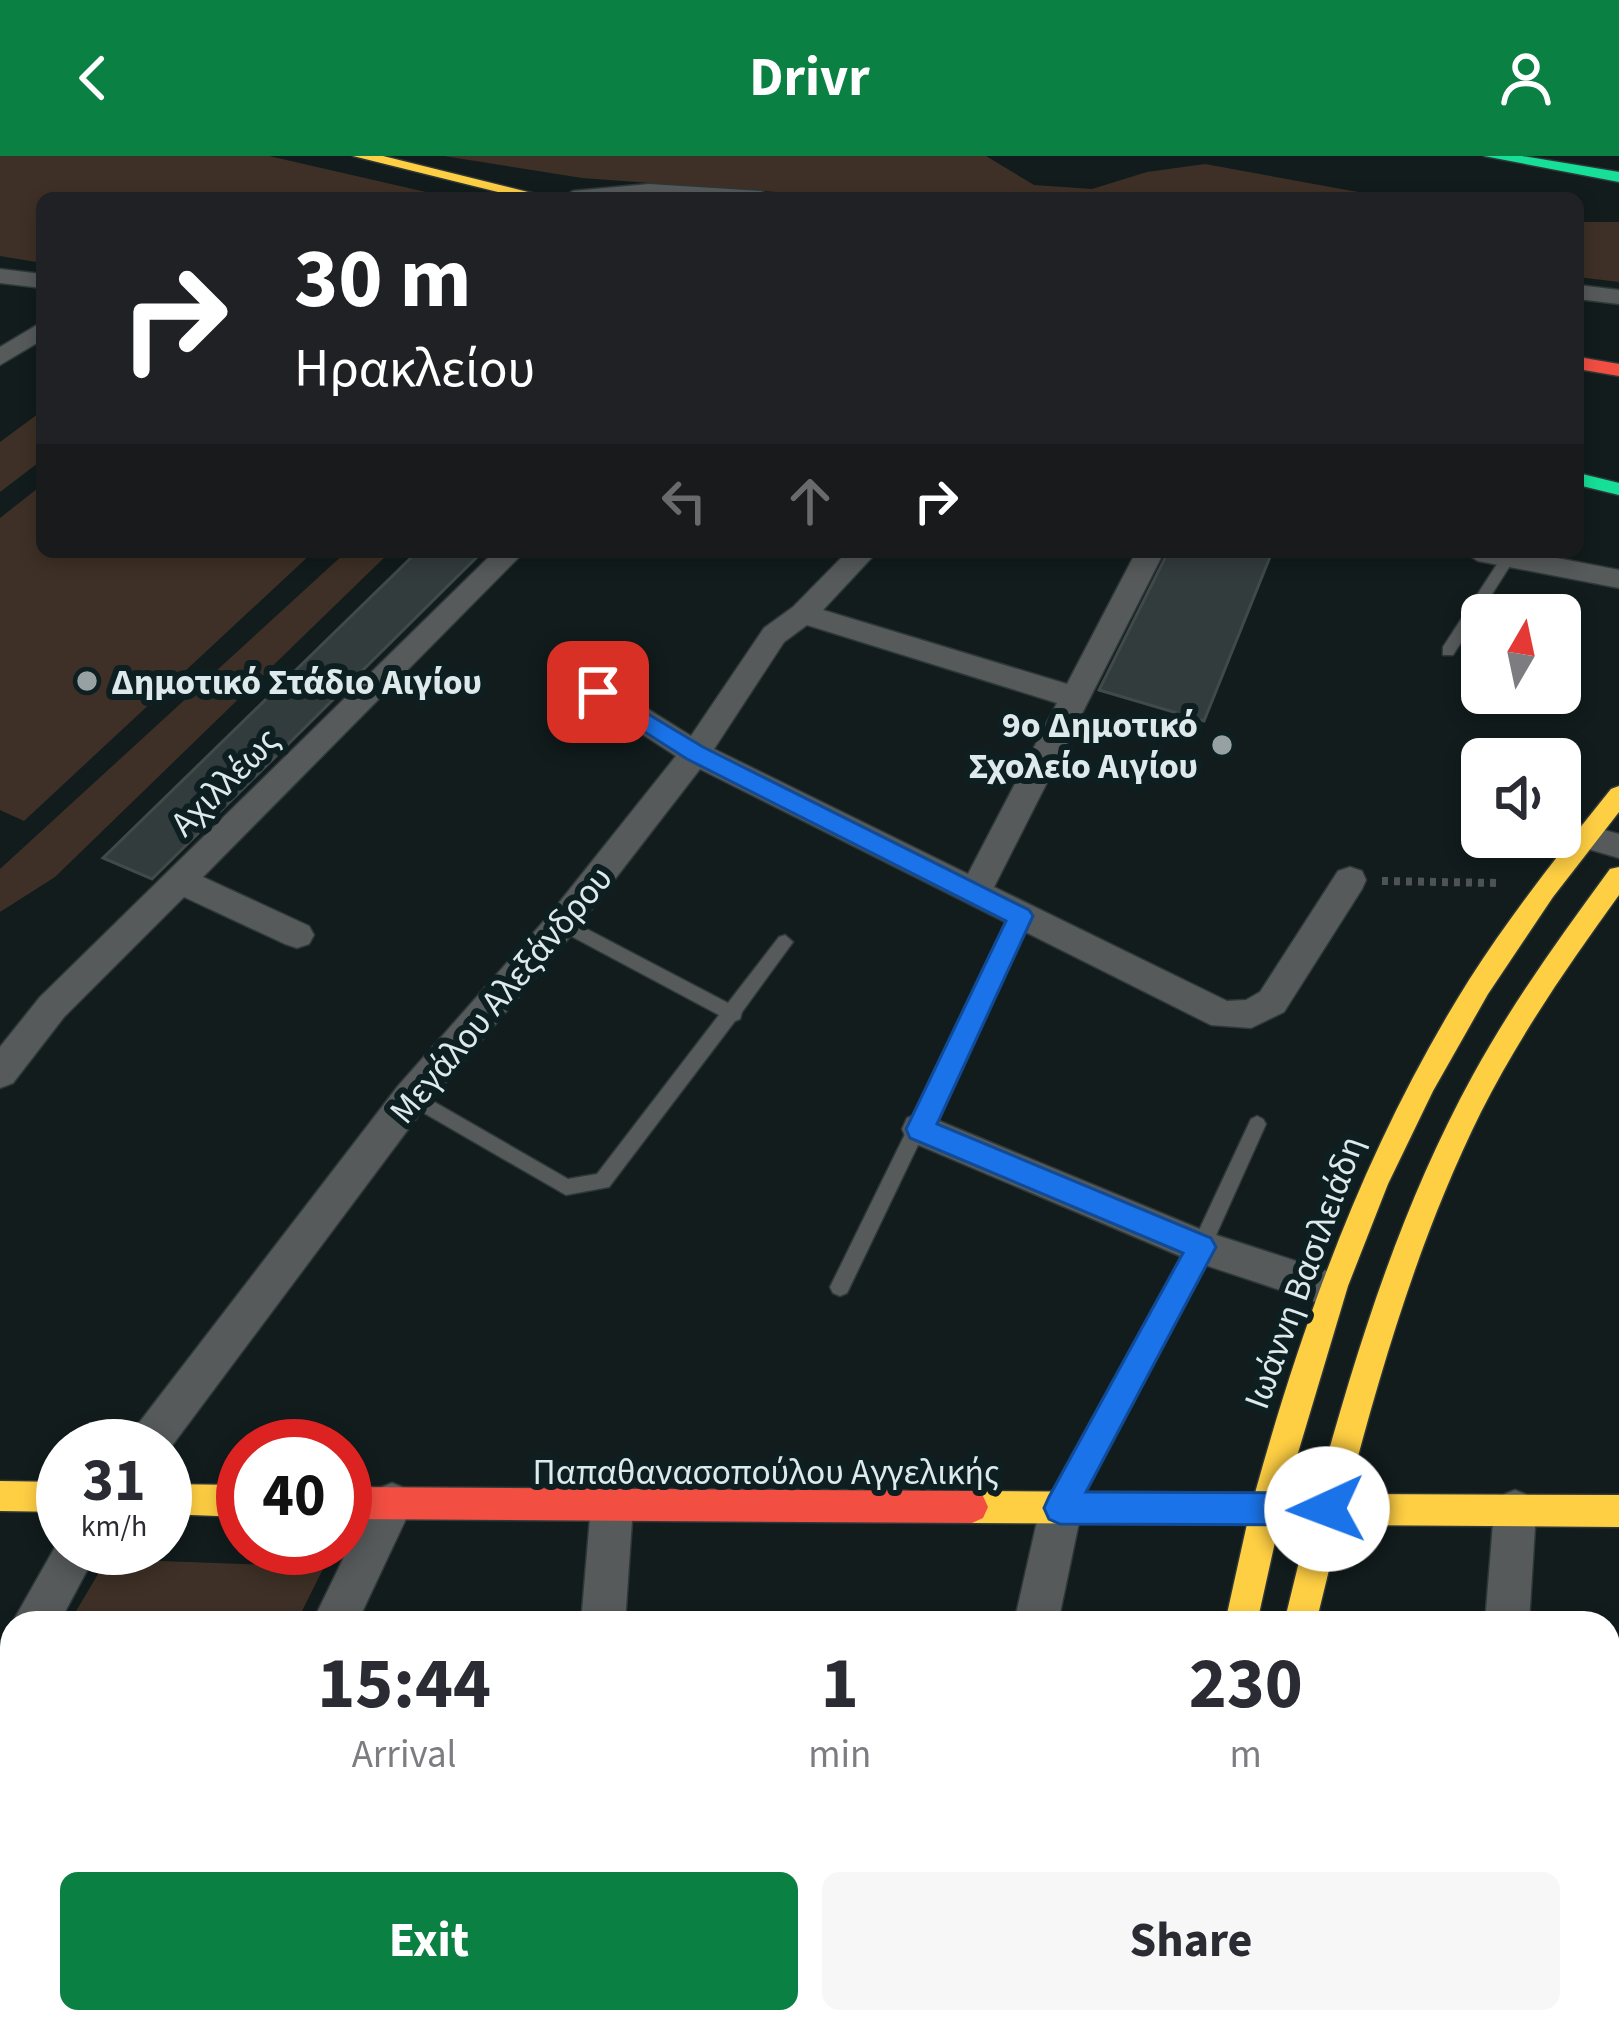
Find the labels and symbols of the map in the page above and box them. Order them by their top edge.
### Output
north arrow [1461,594,1581,714]
pin [547,641,649,743]
place label: Δημοτικό Στάδιο Αιγίου [111,657,482,708]
marker: Δημοτικό Στάδιο Αιγίου [74,668,100,694]
place label: 9ο Δημοτικό Σχολείο Αιγίου [968,700,1198,792]
street label: Αχιλλέως [159,716,291,848]
marker: 9ο Δημοτικό Σχολείο Αιγίου [1209,732,1235,758]
street label: Μεγάλου Αλεξάνδρου [378,855,625,1135]
street label: Ιωάννη Βασιλειάδη [1231,1129,1377,1416]
speed limit sign: 40 [216,1419,372,1575]
position arrow [1264,1446,1390,1572]
street label: Παπαθανασοπούλου Αγγελικής [533,1447,999,1498]

